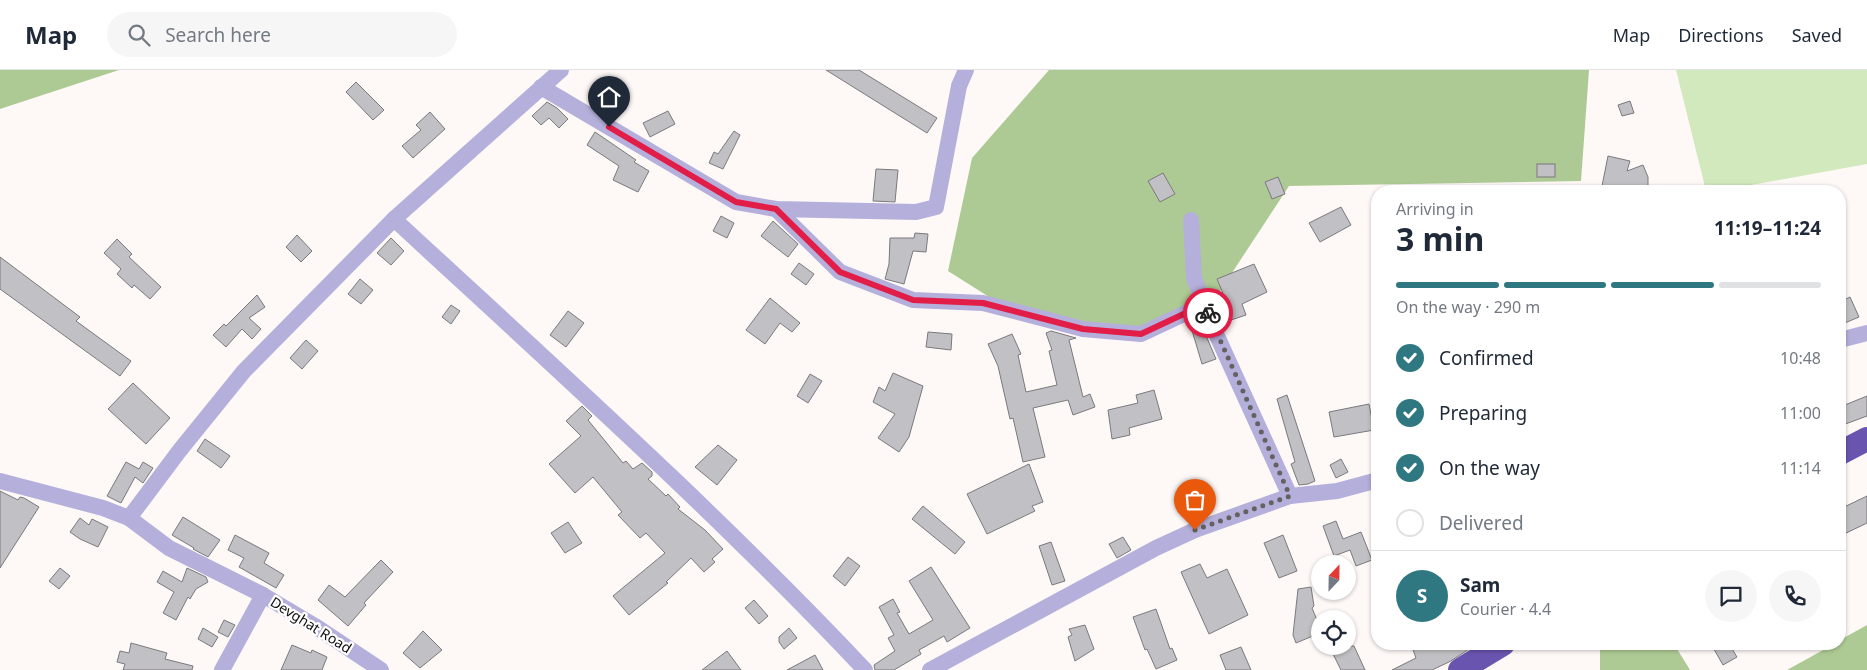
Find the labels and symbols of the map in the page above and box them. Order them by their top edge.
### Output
pin [588,76,630,127]
courier [1183,288,1233,338]
pin [1174,479,1216,530]
north arrow [1311,555,1356,600]
street label: Devghat Road [267,592,355,657]

